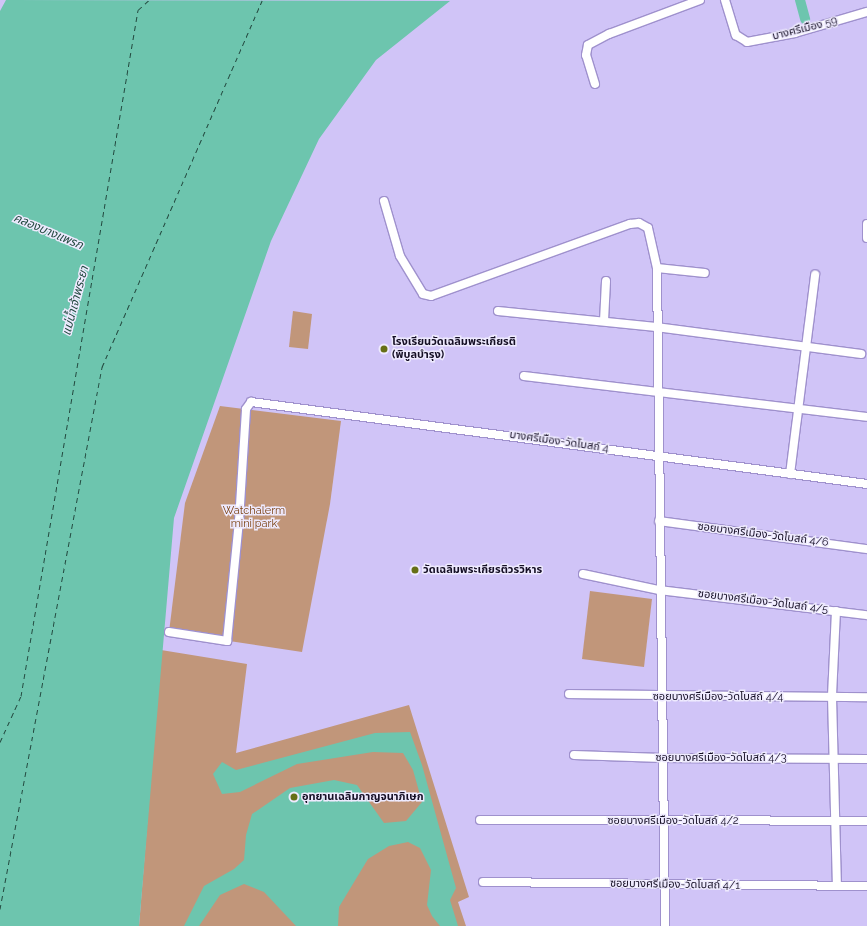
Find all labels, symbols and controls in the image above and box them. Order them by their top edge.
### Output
street label: บางศรีเมือง 59 [771,15,839,43]
water label: คลองบางแพรก [11,211,85,253]
water label: แม่น้ำเจ้าพระยา [60,265,92,337]
place label: โรงเรียนวัดเฉลิมพระเกียรติ (พิบูลบำรุง) [392,336,516,362]
marker: โรงเรียนวัดเฉลิมพระเกียรติ (พิบูลบำรุง) [379,344,389,354]
street label: บางศรีเมือง-วัดโบสถ์ 4 [509,429,609,455]
park label: Watchalerm mini park [223,505,285,531]
street label: ซอยบางศรีเมือง-วัดโบสถ์ 4/6 [697,520,829,550]
place label: วัดเฉลิมพระเกียรติวรวิหาร [423,563,542,577]
marker: วัดเฉลิมพระเกียรติวรวิหาร [410,565,420,575]
street label: ซอยบางศรีเมือง-วัดโบสถ์ 4/5 [697,587,829,617]
street label: ซอยบางศรีเมือง-วัดโบสถ์ 4/4 [653,690,783,704]
street label: ซอยบางศรีเมือง-วัดโบสถ์ 4/3 [655,751,787,765]
place label: อุทยานเฉลิมกาญจนาภิเษก [302,790,424,804]
marker: อุทยานเฉลิมกาญจนาภิเษก [289,792,299,802]
street label: ซอยบางศรีเมือง-วัดโบสถ์ 4/2 [607,814,739,828]
street label: ซอยบางศรีเมือง-วัดโบสถ์ 4/1 [610,877,740,893]

